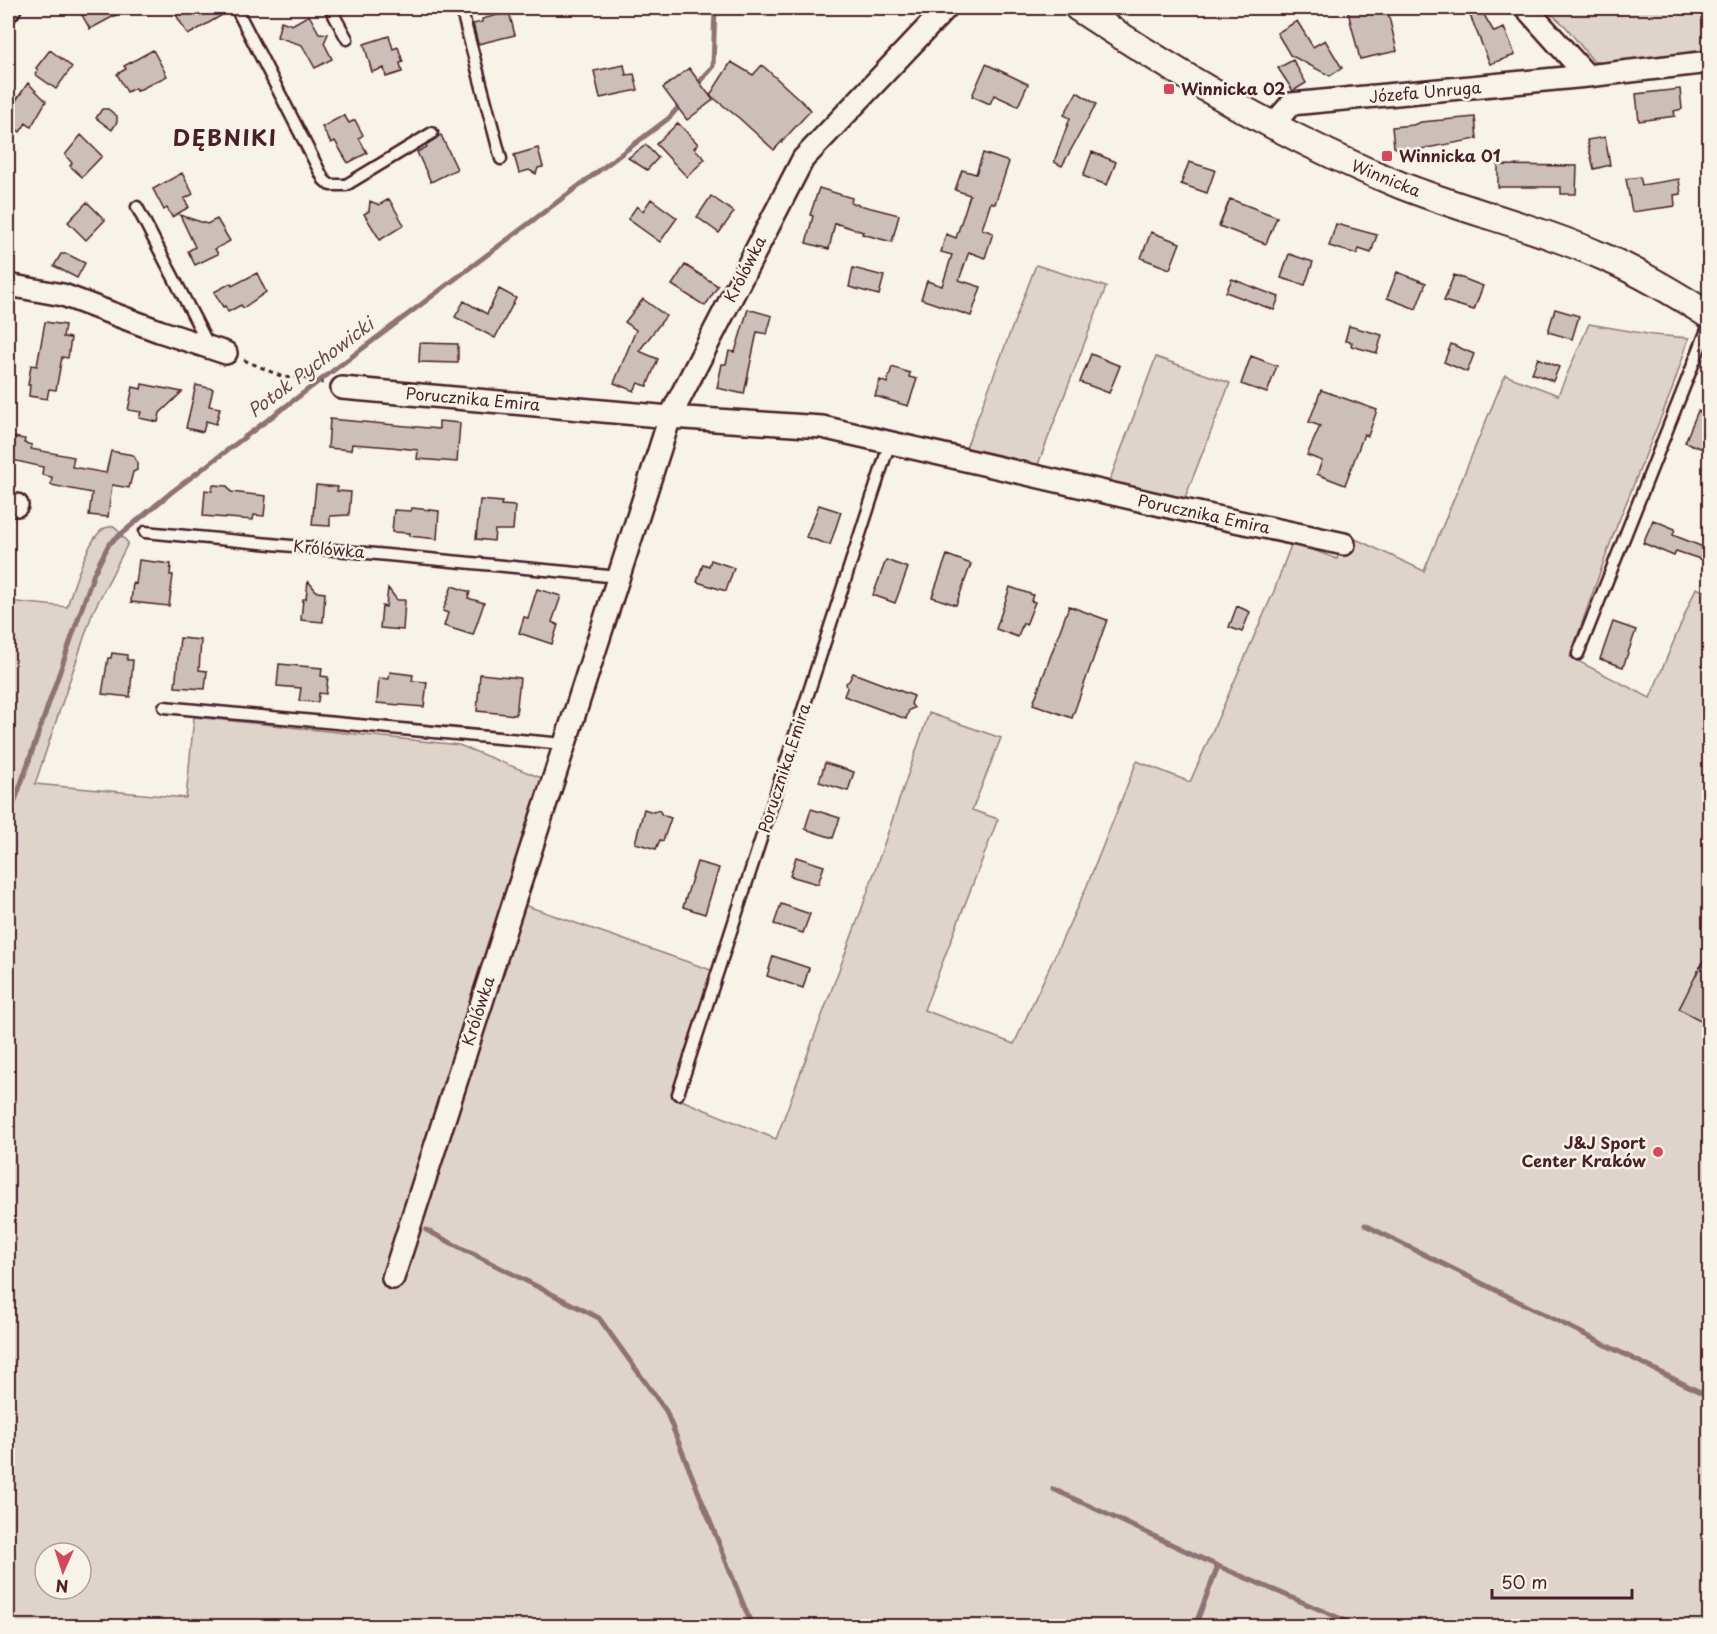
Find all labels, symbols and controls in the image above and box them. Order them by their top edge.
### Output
street label: Józefa Unruga [1368,74,1482,108]
place label: Winnicka 02 [1181,76,1286,100]
marker: Winnicka 02 [1162,82,1176,96]
district label: DĘBNIKI [173,120,277,153]
place label: Winnicka 01 [1399,143,1501,167]
marker: Winnicka 01 [1380,149,1394,163]
street label: Winnicka [1348,152,1425,202]
street label: Królówka [717,231,771,306]
water label: Potok Pychowicki [242,309,381,423]
street label: Porucznika Emira [405,380,541,416]
street label: Porucznika Emira [1136,487,1273,539]
street label: Królówka [292,533,366,563]
street label: Porucznika Emira [751,700,815,836]
street label: Królówka [455,973,500,1049]
place label: J&J Sport Center Kraków [1522,1130,1646,1172]
marker: J&J Sport Center Kraków [1651,1145,1665,1159]
north arrow [33,1541,93,1601]
scale bar [1492,1562,1632,1600]
text: 50 m [1501,1568,1548,1595]
text: N [55,1575,69,1599]

